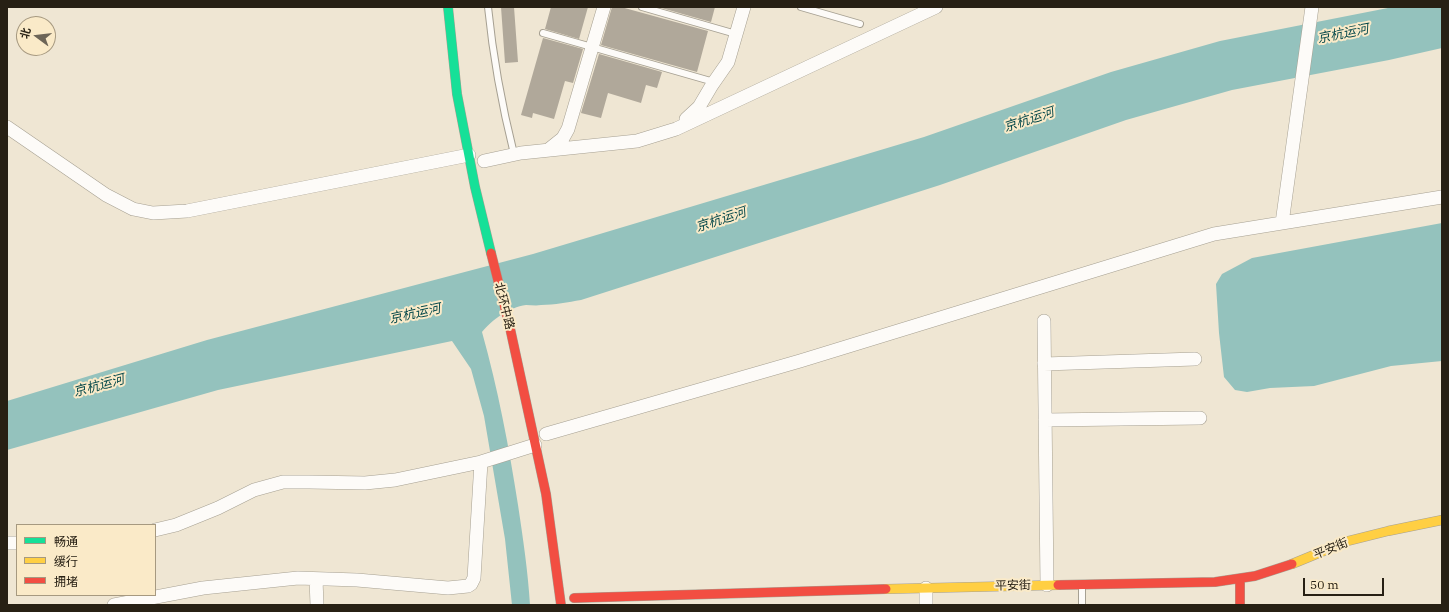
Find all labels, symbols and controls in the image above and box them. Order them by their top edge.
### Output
north arrow [16,16,56,56]
water label: 京杭运河 [1316,21,1370,47]
text: 北 [17,26,34,40]
water label: 京杭运河 [1002,105,1056,135]
water label: 京杭运河 [694,205,748,235]
street label: 北环中路 [491,281,517,331]
water label: 京杭运河 [388,301,442,327]
water label: 京杭运河 [72,372,126,400]
legend [16,524,156,596]
text: 畅通 [54,534,78,549]
street label: 平安街 [1312,536,1350,562]
text: 缓行 [54,554,78,569]
scale bar [1305,570,1386,596]
text: 拥堵 [54,574,78,589]
text: 50 m [1310,577,1339,592]
street label: 平安街 [995,578,1031,594]

